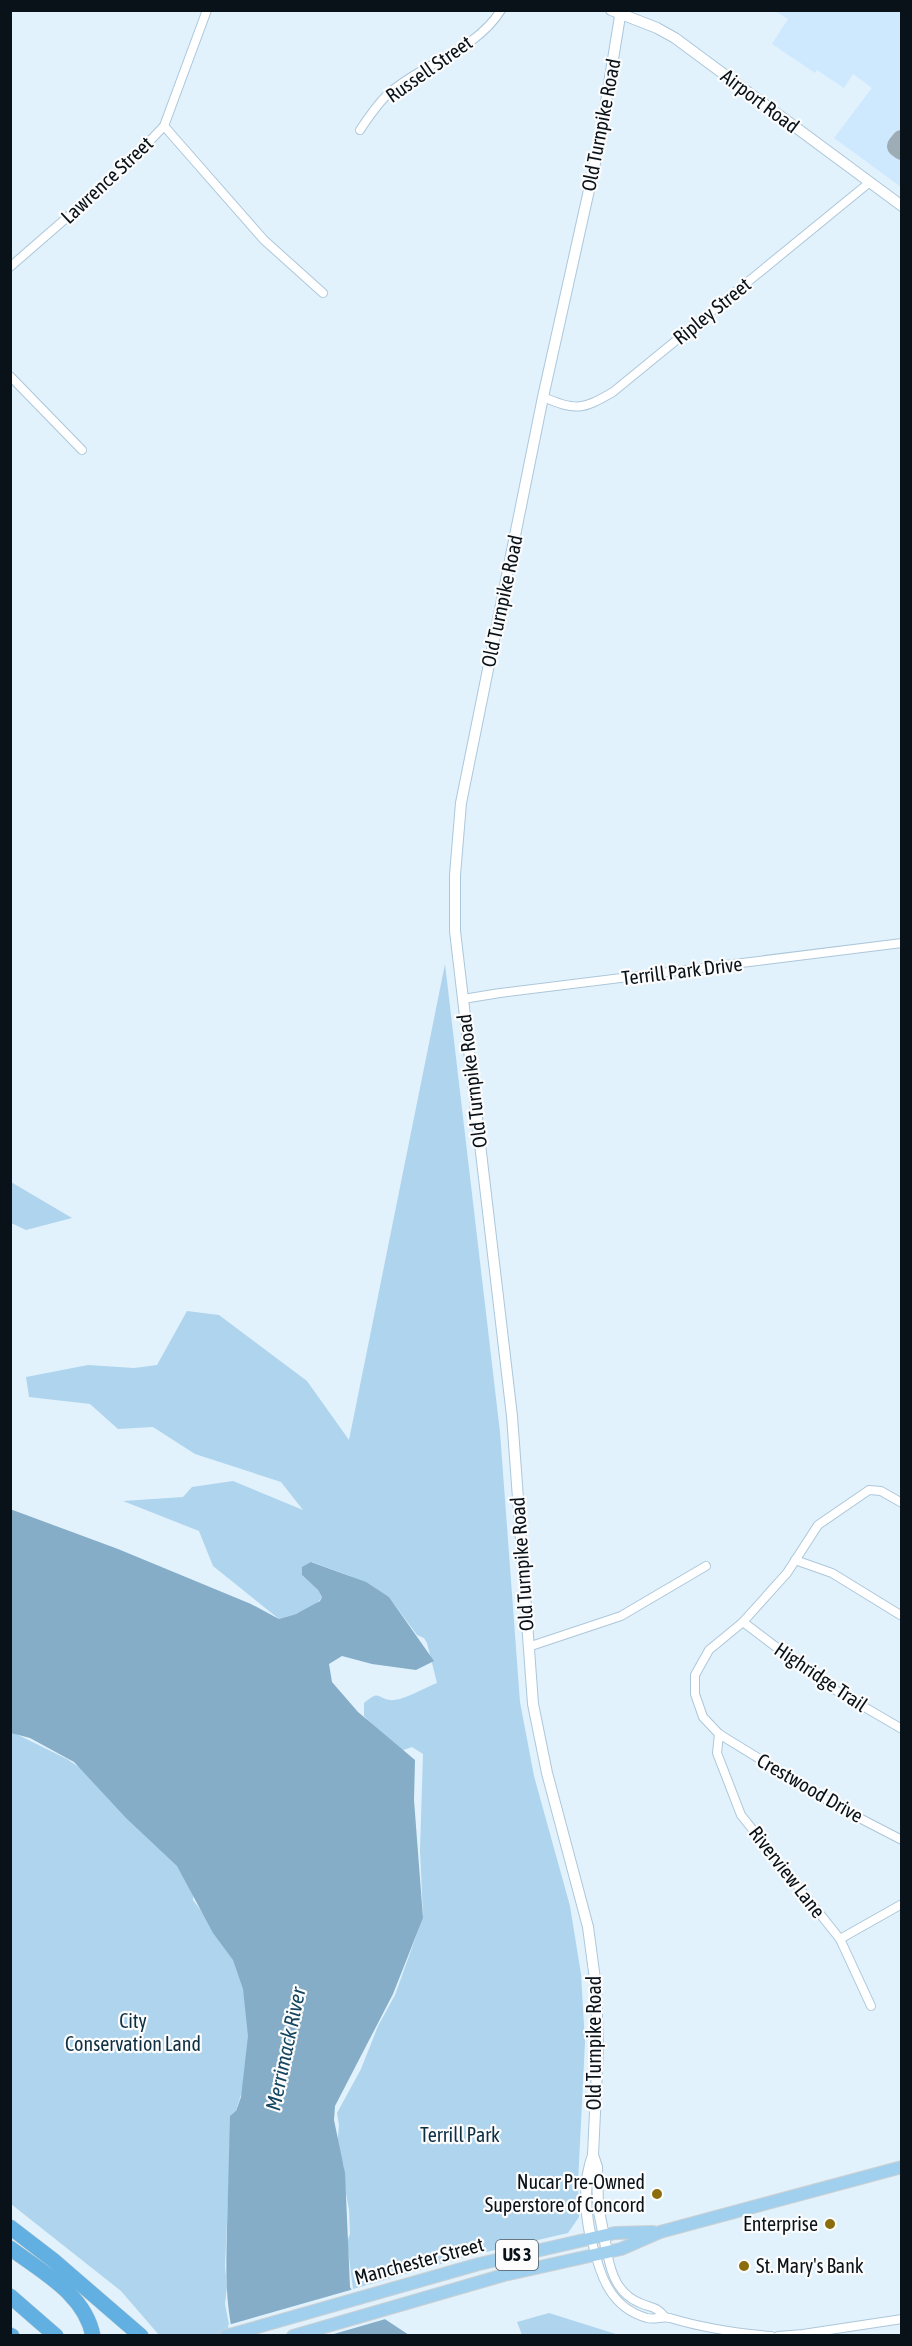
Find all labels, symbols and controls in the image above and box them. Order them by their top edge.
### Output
street label: Russell Street [381,30,476,107]
street label: Old Turnpike Road [576,57,625,193]
street label: Airport Road [717,64,804,137]
street label: Lawrence Street [56,131,157,228]
street label: Ripley Street [668,272,755,349]
street label: Old Turnpike Road [476,533,527,669]
street label: Terrill Park Drive [620,952,744,989]
street label: Old Turnpike Road [452,1013,491,1149]
street label: Old Turnpike Road [505,1496,538,1632]
street label: Highridge Trail [771,1637,873,1716]
street label: Crestwood Drive [753,1748,867,1827]
street label: Riverview Lane [745,1821,830,1922]
street label: Old Turnpike Road [582,1976,605,2110]
water label: Merrimack River [260,1984,310,2112]
park label: City Conservation Land [65,2009,201,2055]
park label: Terrill Park [420,2123,500,2146]
place label: Nucar Pre-Owned Superstore of Concord [485,2170,645,2216]
marker: Nucar Pre-Owned Superstore of Concord [650,2187,664,2201]
place label: Enterprise [743,2212,818,2235]
marker: Enterprise [823,2217,837,2231]
street label: Manchester Street [352,2232,486,2289]
road number: US 3 [496,2240,538,2270]
place label: St. Mary's Bank [756,2254,864,2277]
marker: St. Mary's Bank [737,2259,751,2273]

